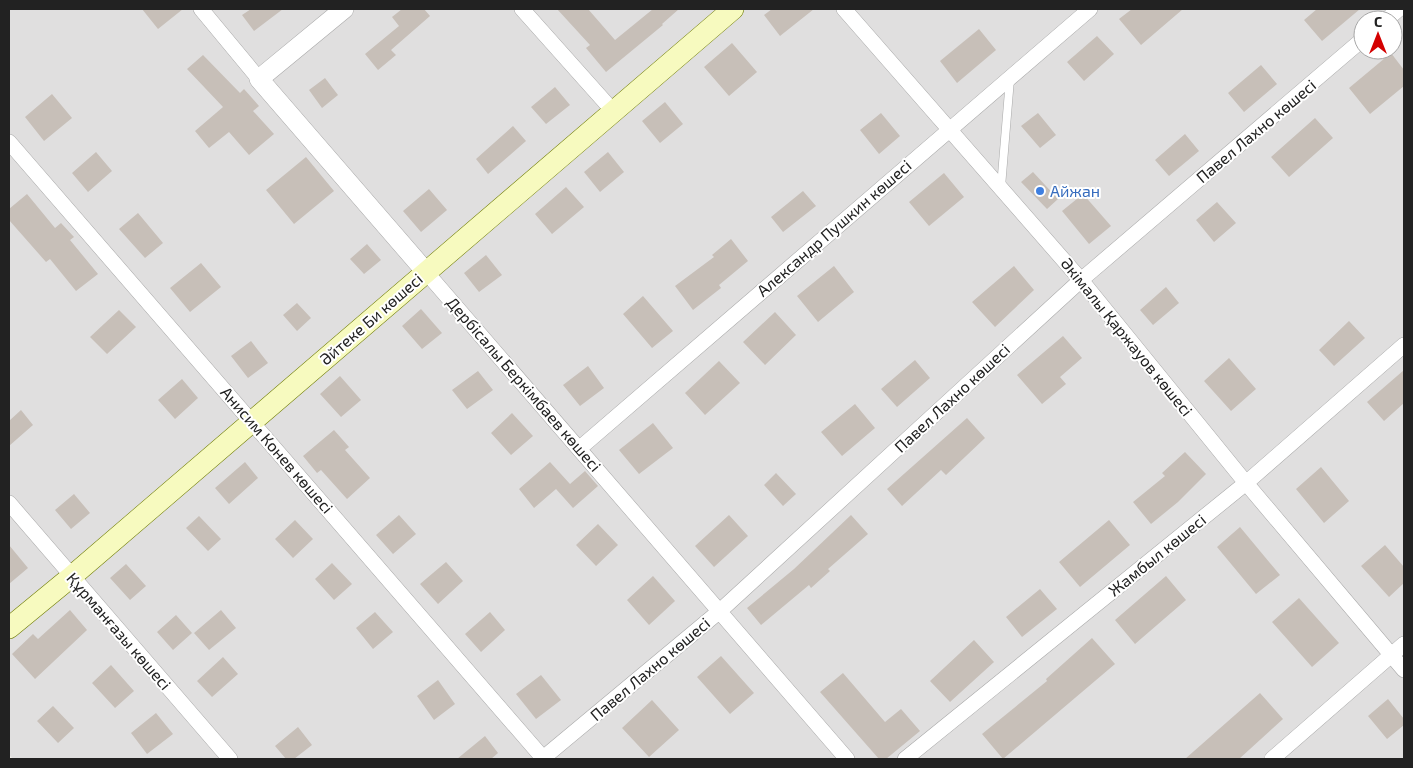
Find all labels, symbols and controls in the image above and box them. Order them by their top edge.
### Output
north arrow [1353,10,1403,60]
text: С [1374,13,1382,30]
street label: Павел Лахно көшесі [1192,75,1319,186]
street label: Александр Пушкин көшесі [753,155,915,301]
place label: Айжан [1050,181,1100,200]
marker: Айжан [1034,185,1046,197]
street label: Әкімалы Қаржауов көшесі [1057,254,1197,420]
street label: Әйтеке Би көшесі [315,269,426,368]
street label: Дербісалы Беркімбаев көшесі [443,292,605,475]
street label: Павел Лахно көшесі [890,339,1013,456]
street label: Анисим Конев көшесі [217,382,338,517]
street label: Жамбыл көшесі [1104,510,1209,600]
street label: Құрманғазы көшесі [63,568,175,693]
street label: Павел Лахно көшесі [586,613,713,724]

